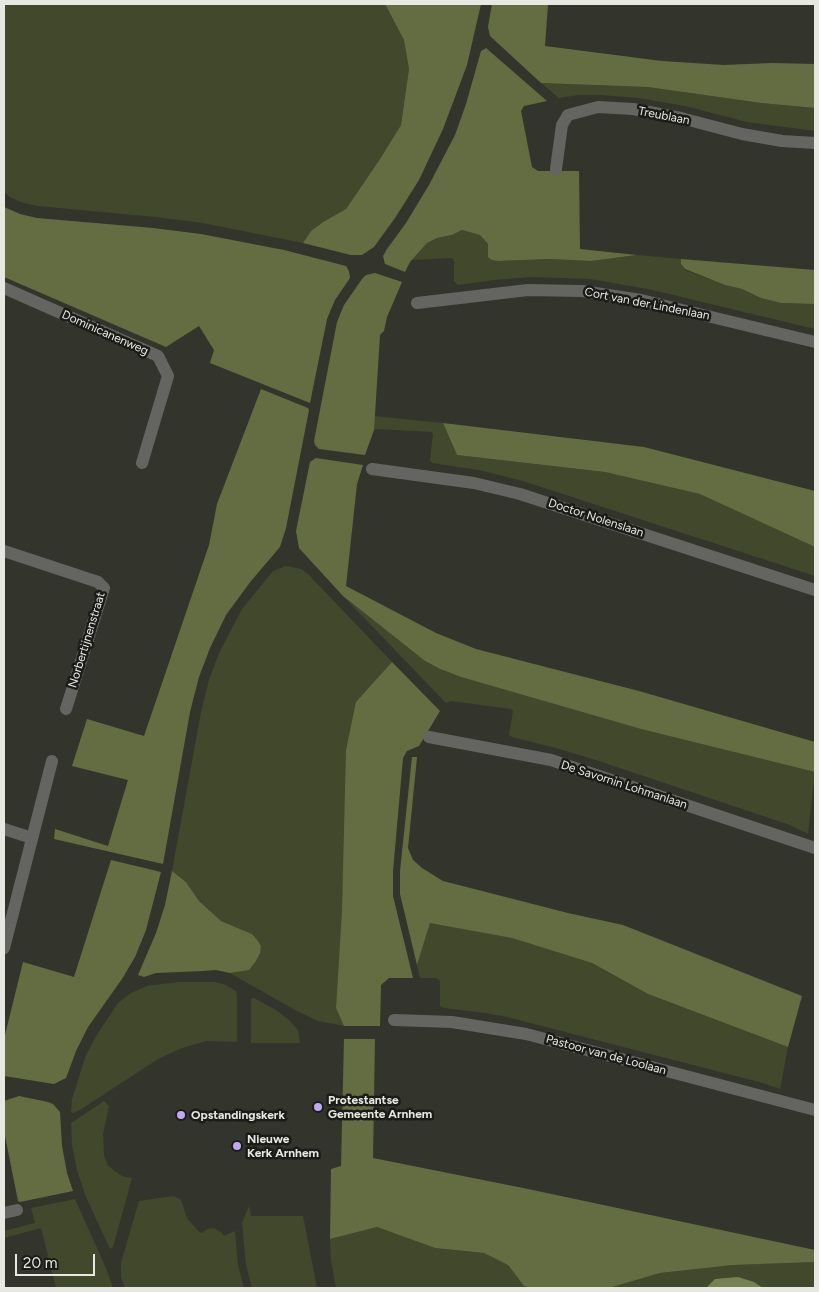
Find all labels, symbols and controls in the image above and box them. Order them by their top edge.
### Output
street label: Treublaan [637,104,691,128]
street label: Cort van der Lindenlaan [583,285,711,323]
street label: Dominicanenweg [60,308,150,358]
street label: Doctor Nolenslaan [546,496,646,540]
street label: Norbertijnenstraat [66,590,108,690]
street label: De Savornin Lohmanlaan [559,758,689,812]
street label: Pastoor van de Loolaan [544,1032,668,1078]
place label: Protestantse Gemeente Arnhem [328,1093,432,1121]
marker: Protestantse Gemeente Arnhem [312,1101,324,1113]
place label: Opstandingskerk [191,1108,285,1122]
marker: Opstandingskerk [175,1109,187,1121]
place label: Nieuwe Kerk Arnhem [247,1132,319,1160]
marker: Nieuwe Kerk Arnhem [231,1140,243,1152]
scale bar [18,1244,98,1276]
text: 20 m [23,1254,57,1272]

